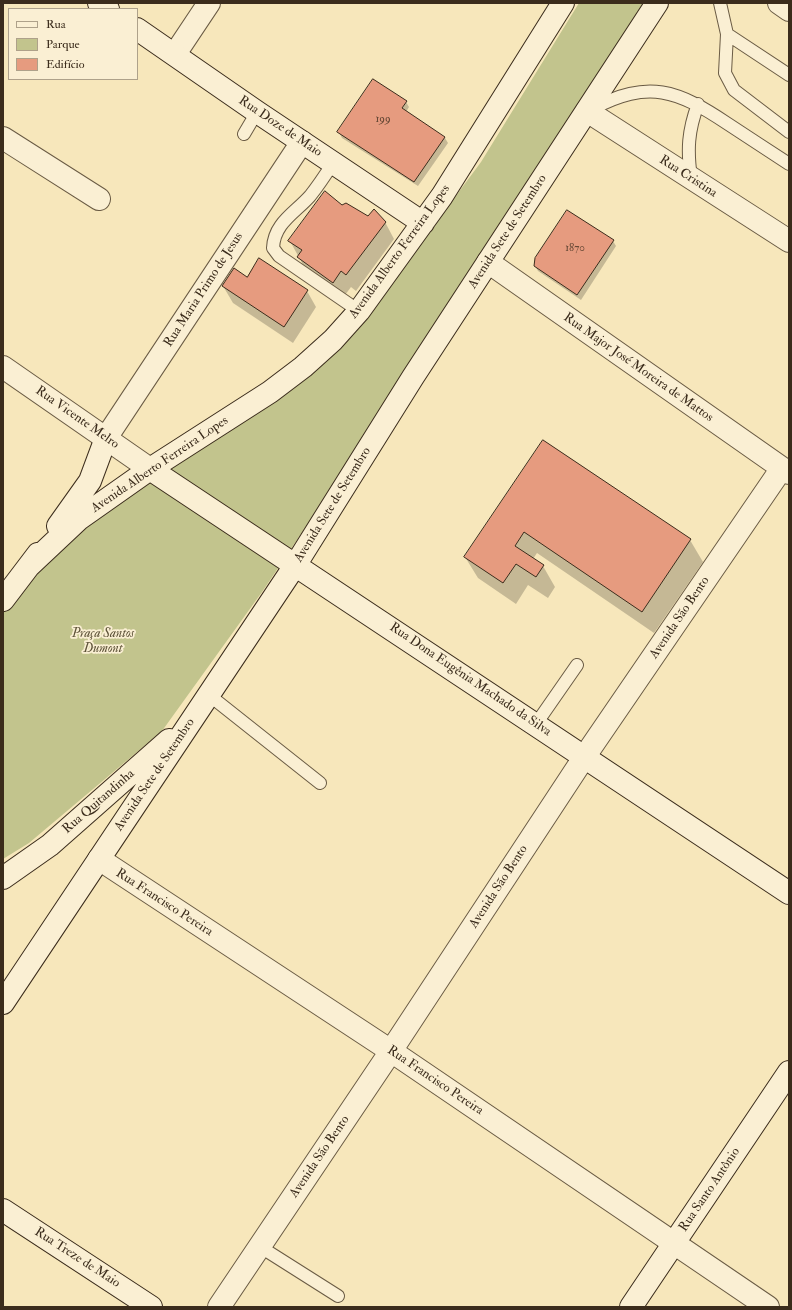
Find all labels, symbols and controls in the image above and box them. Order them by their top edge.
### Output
legend [8,8,138,80]
text: Rua [46,17,66,32]
text: Parque [46,37,80,52]
text: Edifício [46,57,85,72]
street label: Rua Doze de Maio [235,93,325,161]
house number: 199 [375,113,391,127]
street label: Rua Cristina [656,153,720,201]
street label: Avenida Sete de Setembro [465,172,551,292]
street label: Avenida Alberto Ferreira Lopes [346,182,454,322]
street label: Rua Maria Primo de Jesus [161,230,247,350]
house number: 1870 [565,242,585,256]
street label: Rua Major José Moreira de Mattos [560,310,716,426]
street label: Rua Vicente Melro [32,383,122,453]
street label: Avenida Alberto Ferreira Lopes [89,413,231,517]
street label: Avenida Sete de Setembro [291,445,375,565]
street label: Avenida São Bento [647,574,713,662]
street label: Rua Dona Eugênia Machado da Silva [386,620,554,740]
park label: Praça Santos Dumont [72,626,134,657]
street label: Avenida Sete de Setembro [111,716,199,834]
street label: Rua Quitandinha [60,767,138,837]
street label: Avenida São Bento [466,842,532,932]
street label: Rua Francisco Pereira [113,866,215,940]
street label: Rua Francisco Pereira [384,1043,486,1119]
street label: Avenida São Bento [287,1113,353,1201]
street label: Rua Santo Antônio [676,1145,744,1235]
street label: Rua Treze de Maio [31,1225,123,1291]

